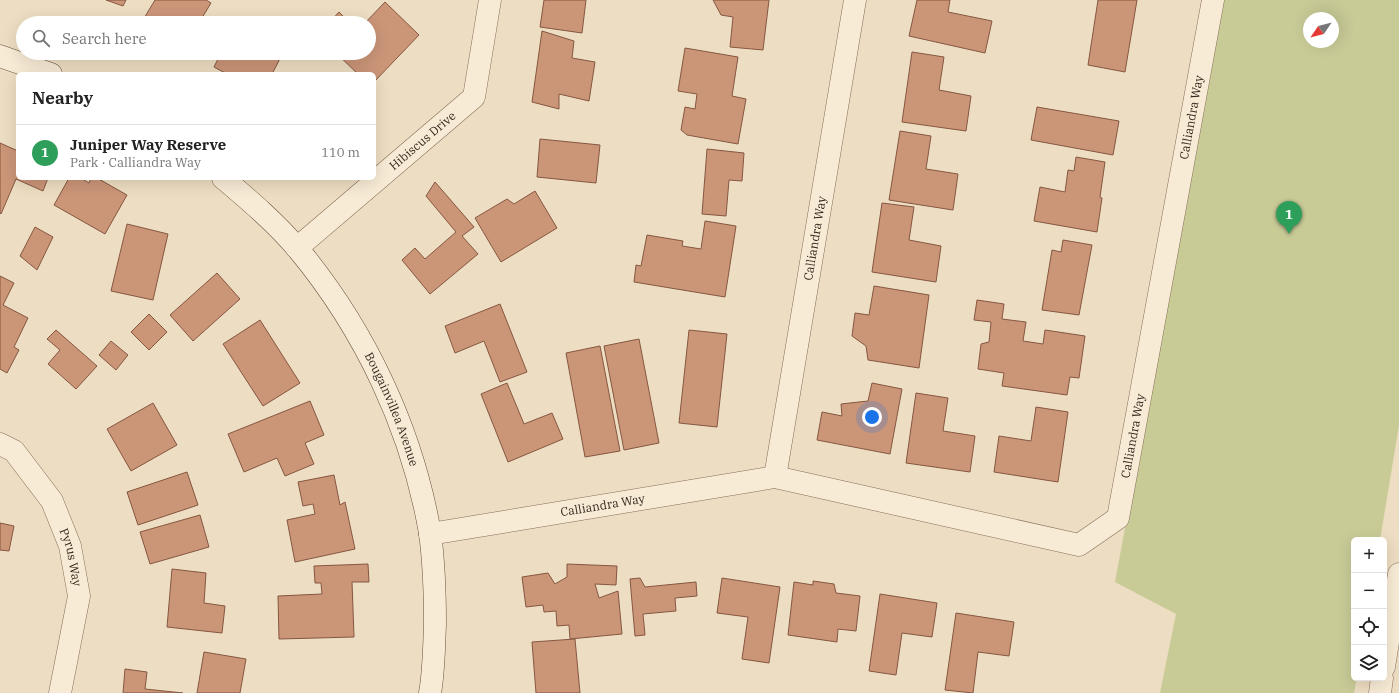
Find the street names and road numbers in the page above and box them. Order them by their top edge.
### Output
street label: Calliandra Way [1176,73,1206,160]
street label: Hibiscus Drive [386,108,459,173]
street label: Calliandra Way [800,194,829,282]
street label: Bougainvillea Avenue [362,349,422,468]
street label: Calliandra Way [1117,392,1148,479]
street label: Calliandra Way [559,491,646,519]
street label: Pyrus Way [57,526,85,588]

